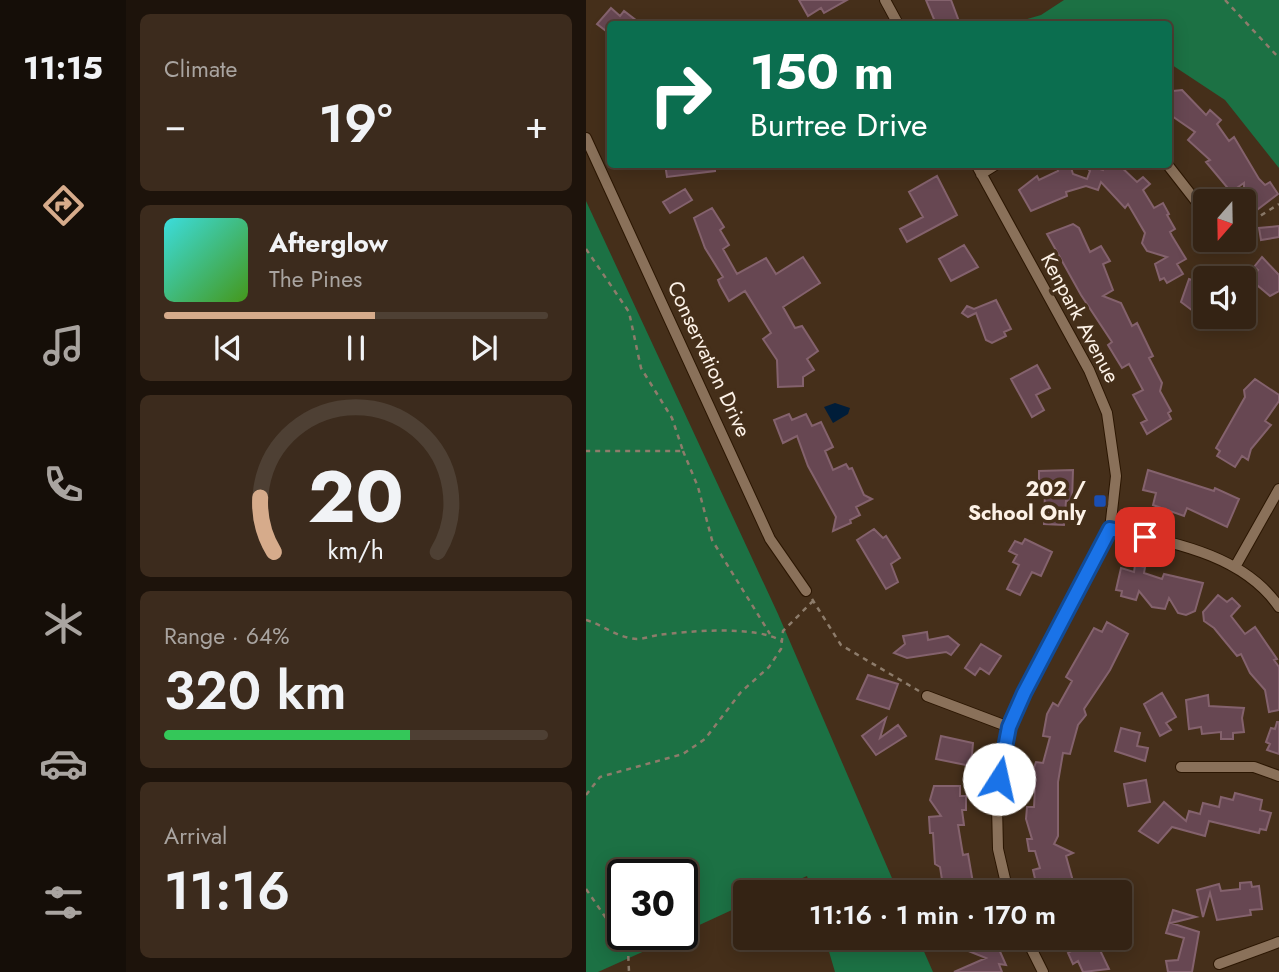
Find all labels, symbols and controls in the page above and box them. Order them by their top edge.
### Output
text: 150 m [750,37,894,107]
text: 11:15 [23,45,103,91]
icon: right [635,49,726,140]
text: Climate [164,52,237,86]
text: 19° [319,86,393,162]
text: − [164,97,186,152]
text: + [525,97,548,152]
text: Burtree Drive [750,102,928,148]
icon: directions [39,181,88,230]
north arrow [1193,189,1256,252]
map controls [1193,189,1256,329]
text: Afterglow [269,224,388,262]
street label: Kenpark Avenue [1033,248,1127,388]
text: The Pines [269,262,362,296]
button: sound [1193,266,1256,329]
street label: Conservation Drive [660,276,758,442]
icon: music [39,321,88,370]
icon: previous [209,329,247,367]
icon: pause [337,329,375,367]
icon: next [465,329,503,367]
text: 20 [308,444,404,549]
icon: phone [39,460,88,509]
place label: 202 / School Only [968,474,1087,528]
marker: 202 / School Only [1092,493,1108,509]
pin [1115,507,1175,567]
icon: arrive [1126,518,1164,556]
text: km/h [328,532,384,568]
icon: climate [39,599,88,648]
text: Range · 64% [164,619,290,653]
text: 320 km [164,653,347,729]
icon: car [39,739,88,788]
position arrow [962,742,1036,816]
text: Arrival [164,819,227,853]
text: 11:16 [164,853,290,929]
speed limit sign: 30 [607,859,698,950]
icon: filters [39,878,88,927]
text: 11:16 · 1 min · 170 m [809,896,1056,934]

